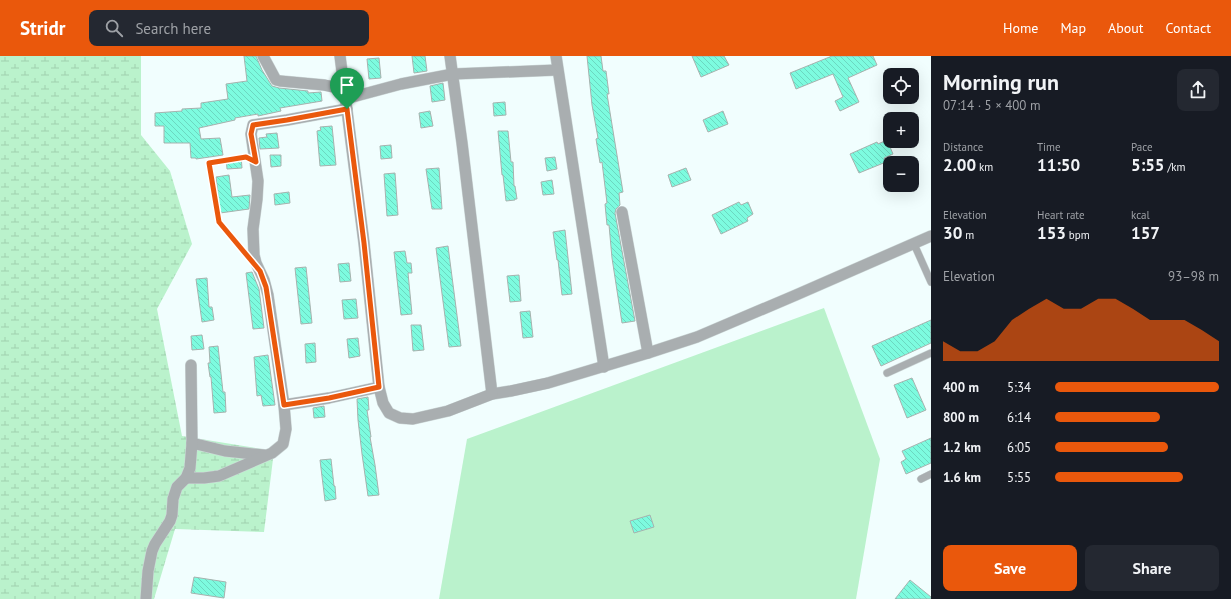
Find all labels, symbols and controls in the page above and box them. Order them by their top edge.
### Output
search box [89,10,369,46]
text: Stridr [20,16,65,40]
icon: search [103,17,125,39]
text: Search here [135,19,211,38]
text: Home [1003,19,1038,37]
text: Map [1060,19,1086,37]
text: About [1108,19,1144,37]
text: Contact [1166,19,1211,37]
pin [330,68,364,109]
map controls [883,68,919,192]
button: locate [883,68,919,104]
text: Morning run [943,68,1059,96]
button: share [1177,69,1219,111]
icon: arrive [336,74,358,96]
text: 07:14 · 5 × 400 m [943,97,1040,114]
button: + [883,112,919,148]
text: Distance [943,140,983,154]
text: Time [1037,140,1061,154]
text: Pace [1131,140,1153,154]
text: 2.00 [943,154,976,176]
text: 11:50 [1037,154,1080,176]
text: 5:55 [1131,154,1165,176]
button: − [883,156,919,192]
text: km [976,160,993,174]
text: /km [1165,160,1186,174]
text: Elevation [943,208,987,222]
text: Heart rate [1037,208,1085,222]
text: kcal [1131,208,1150,222]
text: 30 [943,222,962,244]
text: 153 [1037,222,1066,244]
text: 157 [1131,222,1160,244]
text: m [962,228,974,242]
text: bpm [1066,228,1090,242]
text: Elevation [943,268,995,285]
text: 93–98 m [1168,268,1219,285]
text: 400 m [943,379,979,396]
text: 5:34 [1007,379,1031,396]
text: 800 m [943,409,979,426]
text: 6:14 [1007,409,1031,426]
text: 1.2 km [943,439,981,456]
text: 6:05 [1007,439,1031,456]
text: 1.6 km [943,469,981,486]
text: 5:55 [1007,469,1031,486]
button: Save [943,545,1077,591]
button: Share [1085,545,1219,591]

